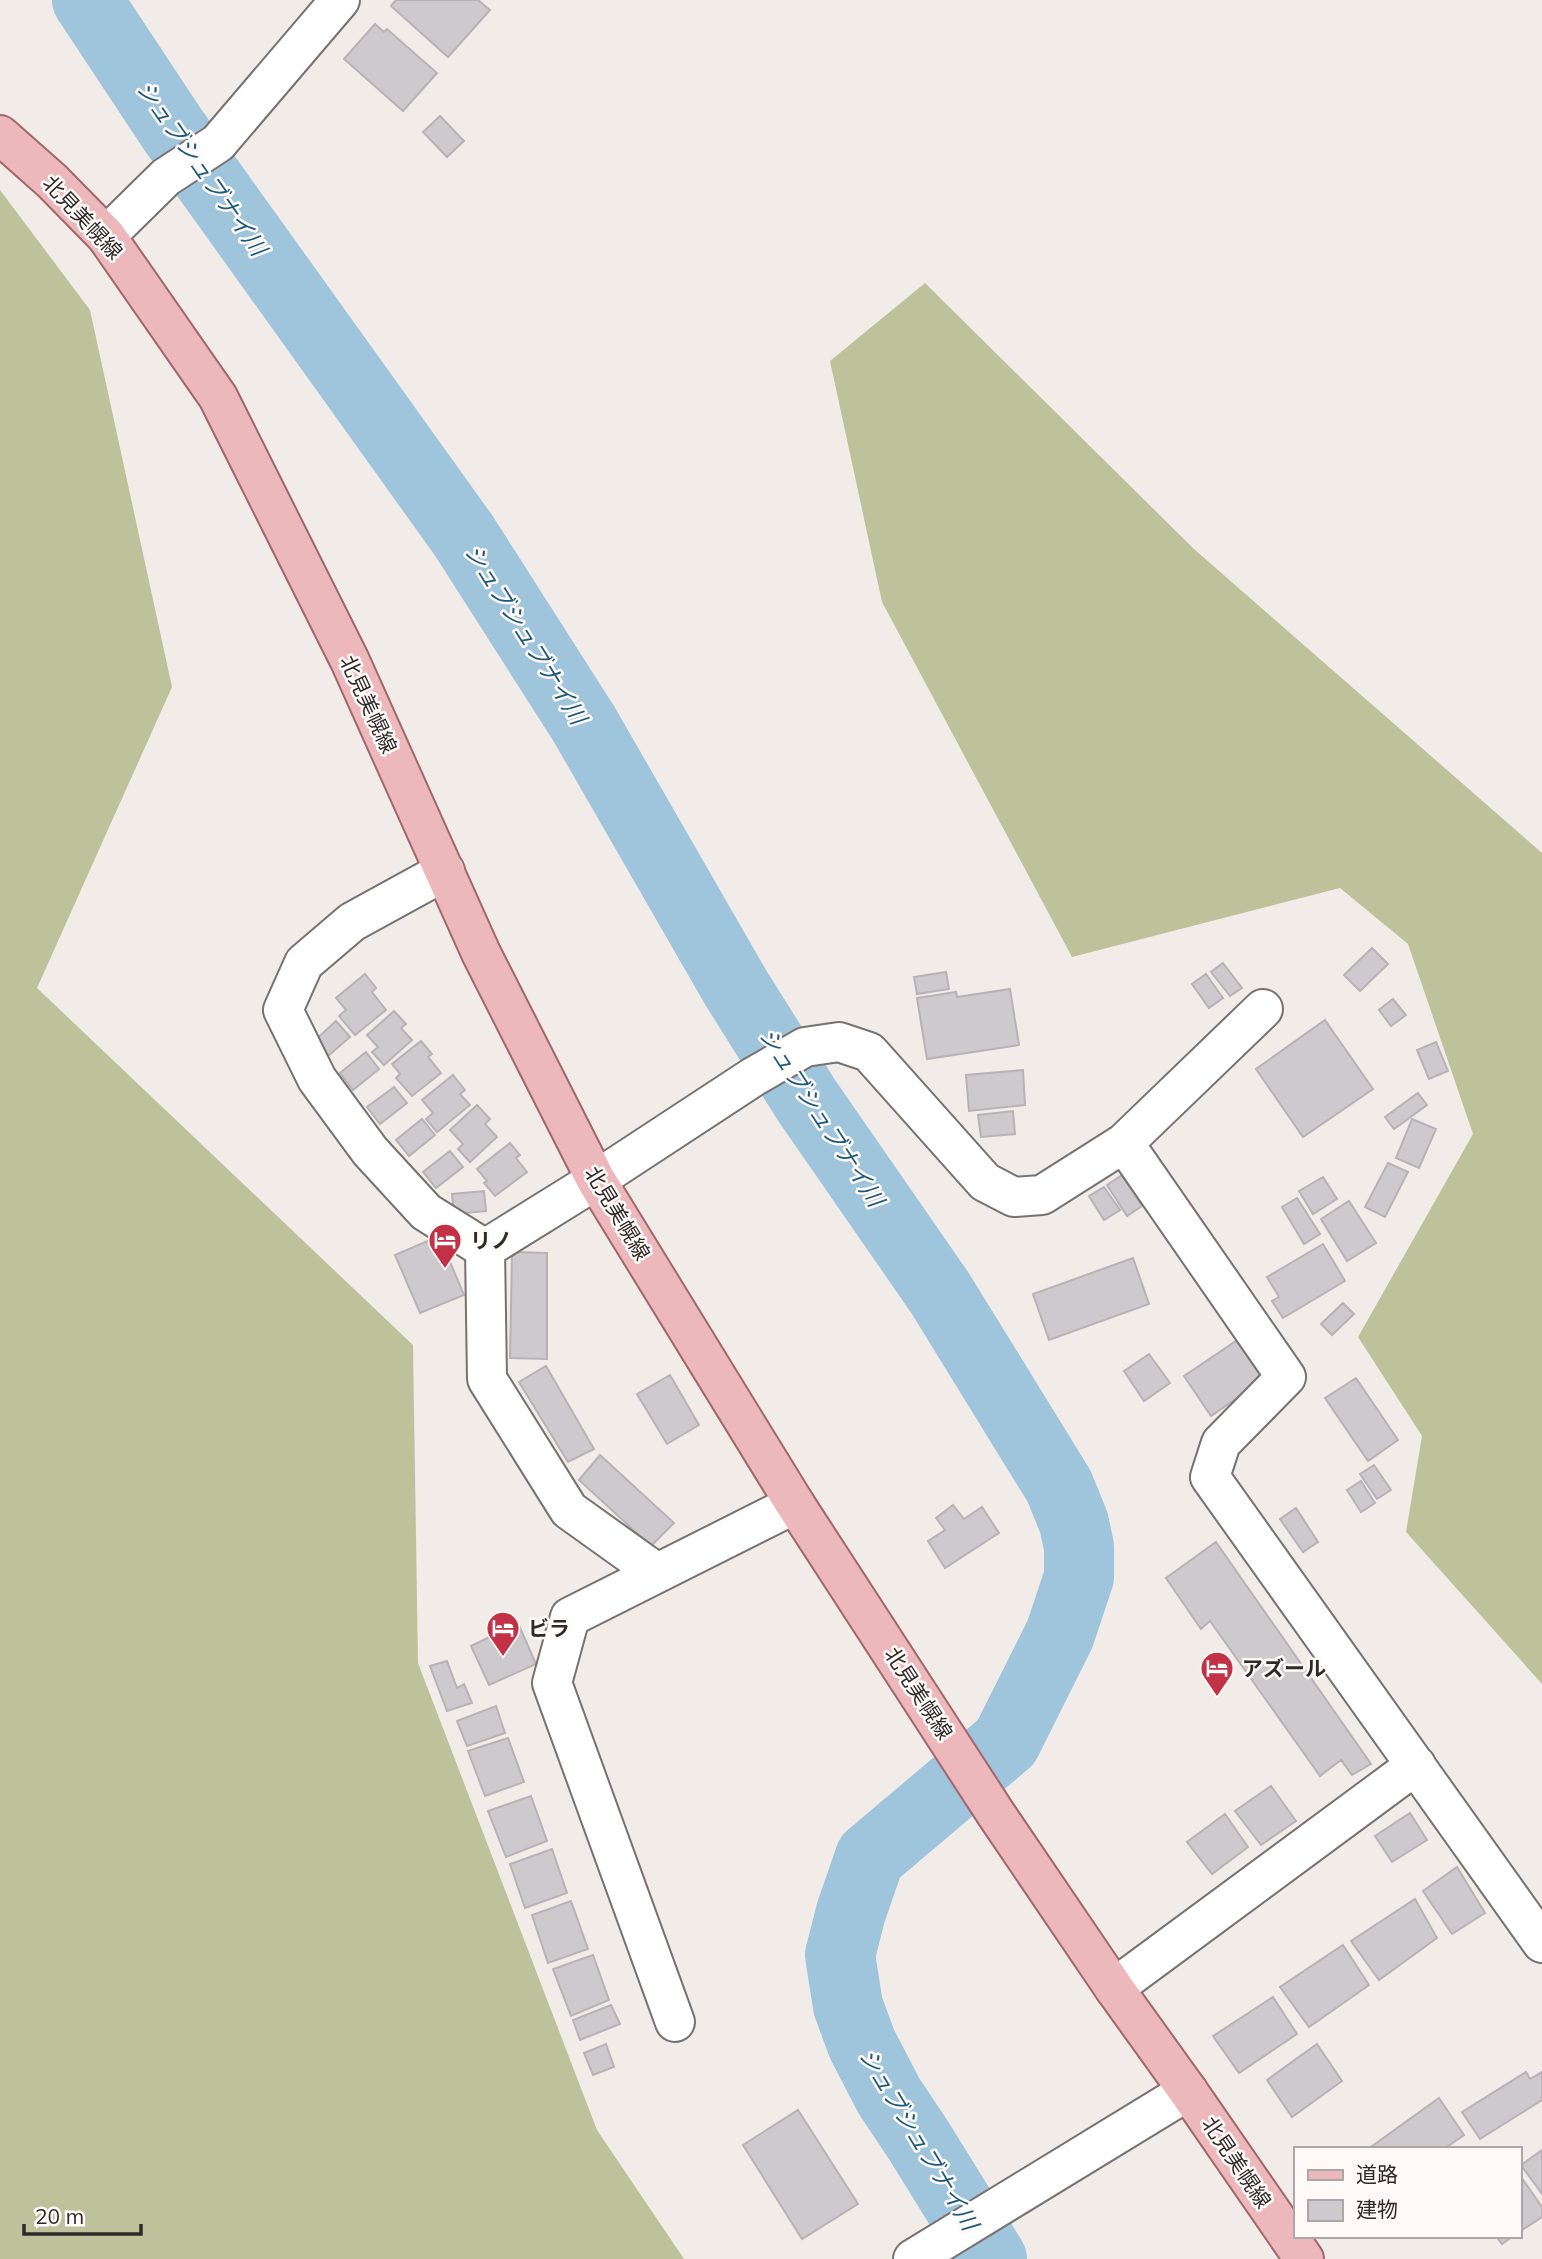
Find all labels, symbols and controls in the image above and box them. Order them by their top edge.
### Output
water label: シュブシュブナイ川 [131,75,275,264]
street label: 北見美幌線 [38,170,128,264]
water label: シュブシュブナイ川 [459,539,595,732]
street label: 北見美幌線 [335,651,403,757]
water label: シュブシュブナイ川 [753,1022,892,1214]
street label: 北見美幌線 [580,1161,656,1265]
hotel icon: リノ [426,1221,464,1270]
place label: リノ [470,1227,512,1253]
hotel icon: ビラ [484,1609,522,1658]
place label: ビラ [528,1615,570,1641]
street label: 北見美幌線 [880,1642,958,1744]
hotel icon: アズール [1198,1649,1236,1698]
place label: アズール [1242,1655,1326,1681]
water label: シュブシュブナイ川 [853,2043,986,2238]
street label: 北見美幌線 [1197,2111,1277,2213]
legend [1294,2147,1521,2238]
text: 道路 [1356,2161,1398,2187]
scale bar [24,2192,142,2236]
text: 建物 [1356,2196,1398,2222]
text: 20 m [35,2203,84,2229]

